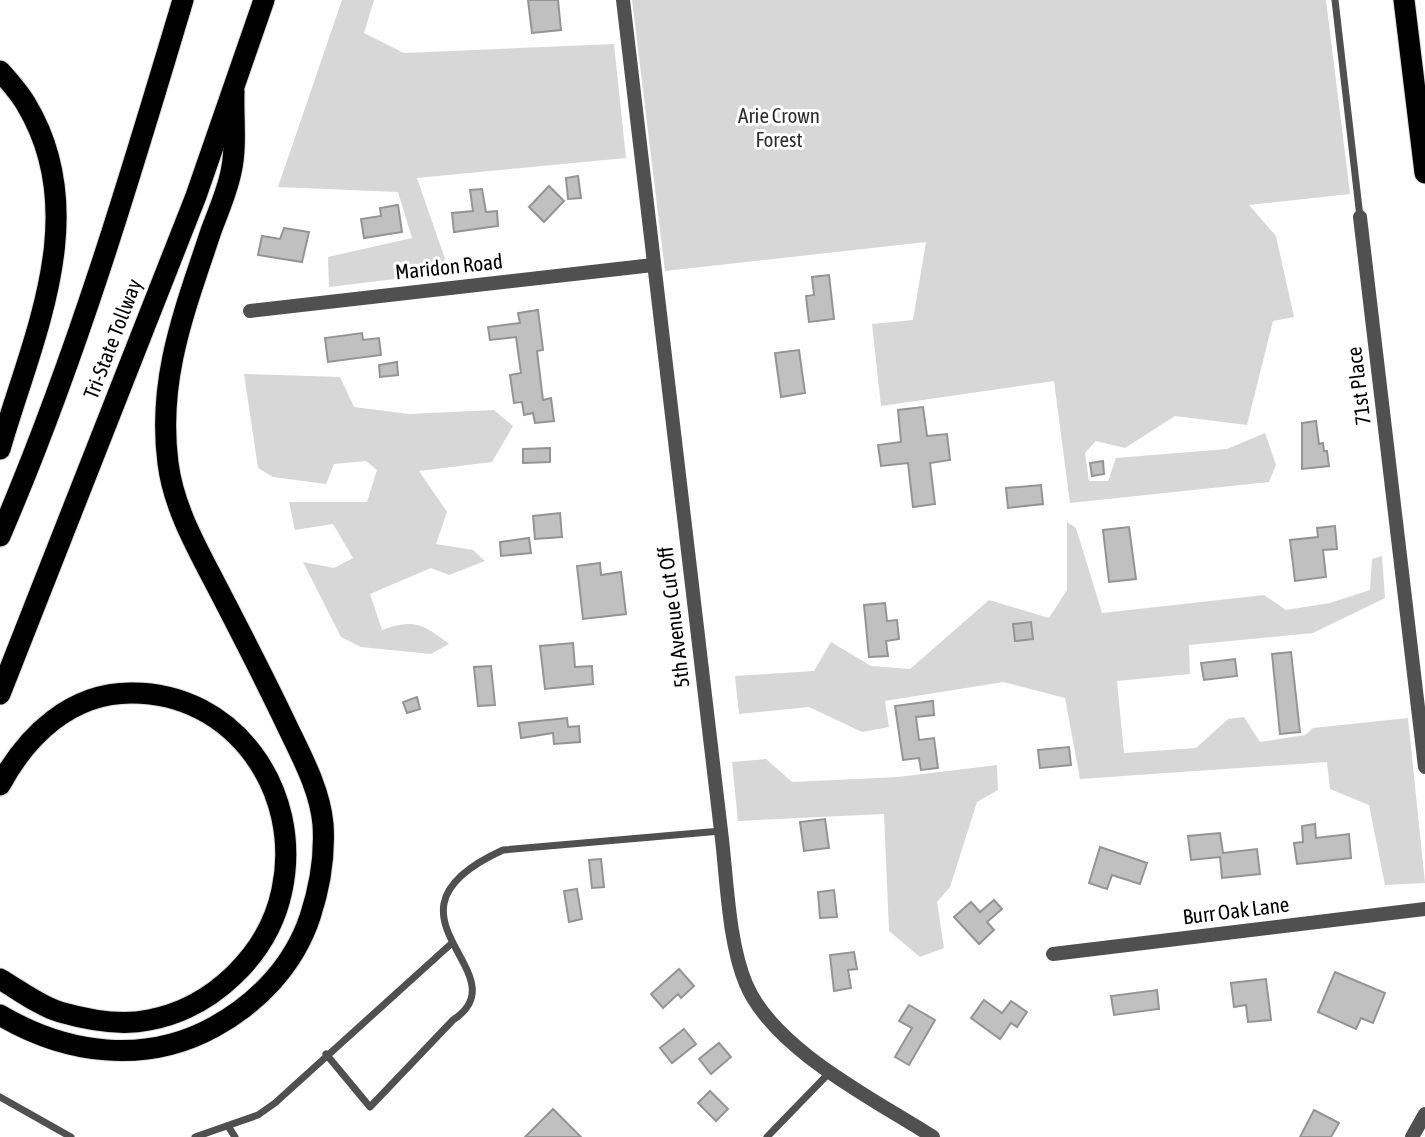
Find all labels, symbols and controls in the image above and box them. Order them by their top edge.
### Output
park label: Arie Crown Forest [738,103,820,151]
street label: Maridon Road [394,248,504,284]
street label: Tri-State Tollway [78,275,146,402]
street label: 71st Place [1341,345,1375,427]
street label: 5th Avenue Cut Off [652,545,694,689]
street label: Burr Oak Lane [1181,892,1291,928]

